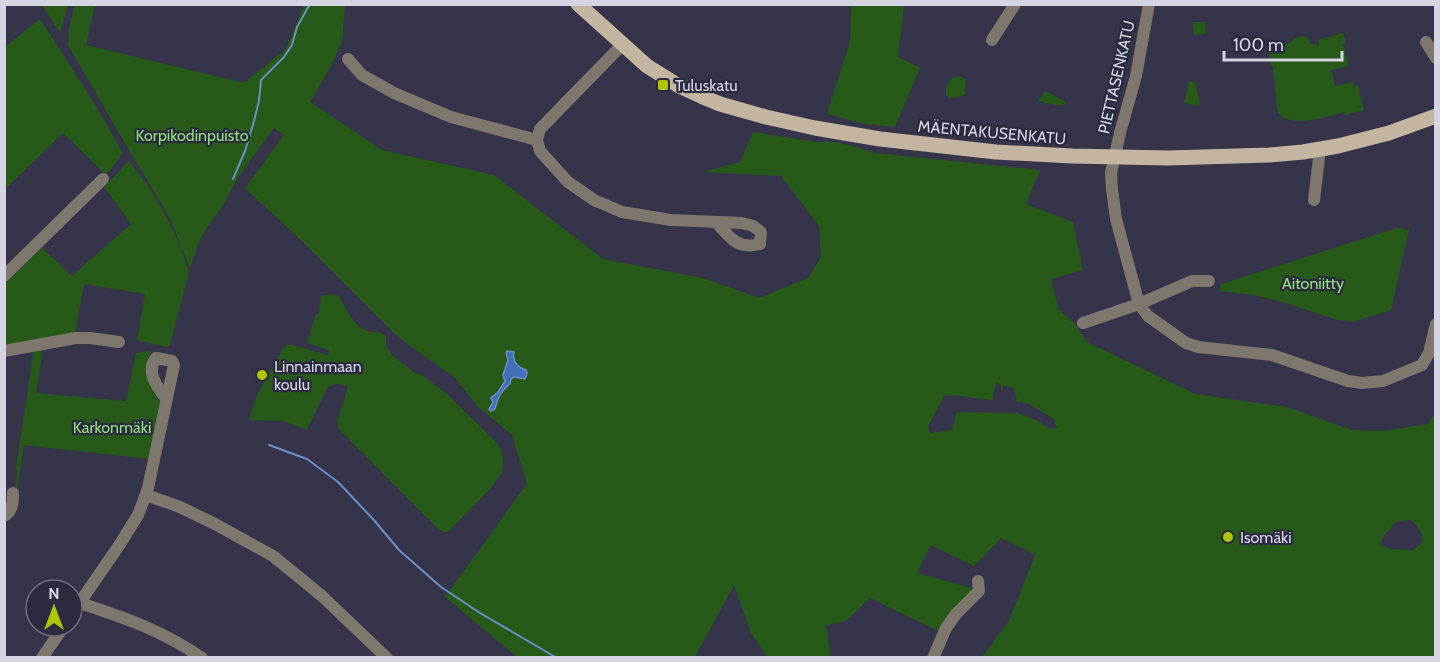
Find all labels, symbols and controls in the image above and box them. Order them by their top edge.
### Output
street label: PIETTASENKATU [1094,19,1139,136]
scale bar [1224,24,1342,62]
text: 100 m [1233,34,1284,56]
place label: Tuluskatu [675,76,738,95]
marker: Tuluskatu [656,78,670,92]
street label: MÄENTAKUSENKATU [917,117,1067,148]
park label: Korpikodinpuisto [136,126,249,145]
park label: Aitoniitty [1282,274,1344,293]
place label: Linnainmaan koulu [274,357,362,394]
marker: Linnainmaan koulu [255,368,269,382]
park label: Karkonmäki [73,418,151,437]
place label: Isomäki [1240,528,1292,547]
marker: Isomäki [1221,530,1235,544]
north arrow [24,578,84,638]
text: N [48,584,60,603]

